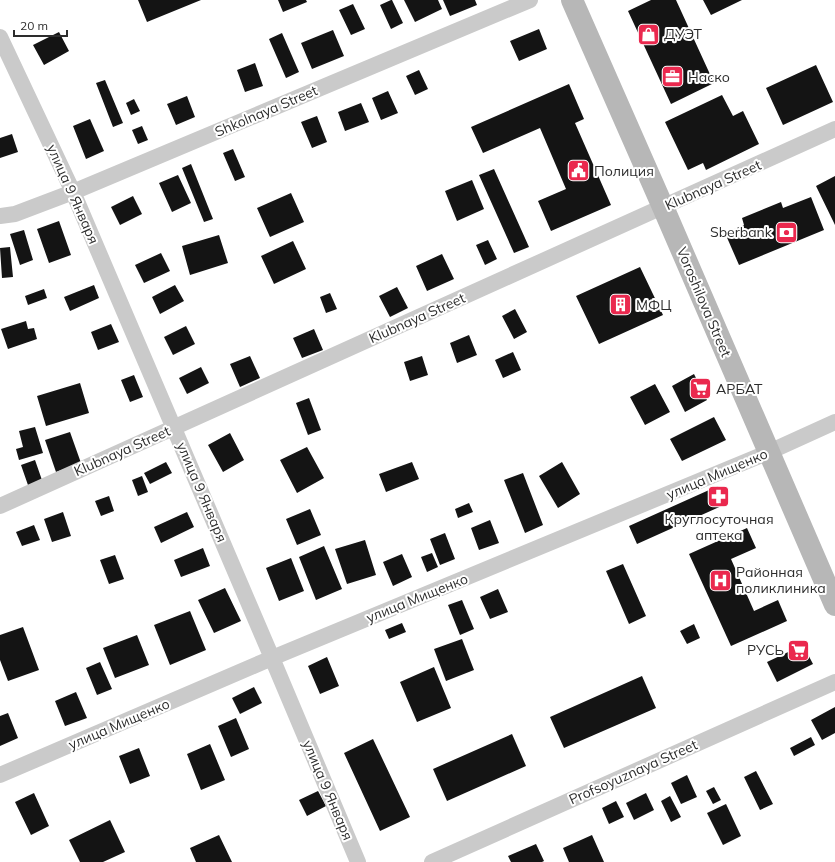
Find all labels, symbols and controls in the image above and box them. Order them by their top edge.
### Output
scale bar [14,12,67,38]
text: 20 m [20,18,48,33]
shop icon: ДУЭТ [636,21,662,47]
place label: ДУЭТ [664,25,703,43]
office icon: Наско [660,64,686,90]
place label: Наско [688,68,730,86]
street label: Shkolnaya Street [212,81,320,141]
street label: улица 9 Января [43,141,103,247]
street label: Klubnaya Street [662,156,764,214]
public building icon: Полиция [565,158,591,184]
place label: Полиция [594,162,654,180]
bank icon: Sberbank [774,219,800,245]
place label: Sberbank [710,223,773,241]
street label: Voroshilova Street [673,244,735,360]
street label: Klubnaya Street [366,289,468,347]
building icon: МФЦ [607,292,633,318]
place label: МФЦ [636,296,671,314]
supermarket icon: АРБАТ [687,376,713,402]
place label: АРБАТ [716,380,763,398]
street label: Klubnaya Street [71,422,173,480]
street label: улица 9 Января [173,439,231,545]
street label: улица Мищенко [664,445,770,503]
pharmacy icon: Круглосуточная аптека [706,484,732,510]
place label: Круглосуточная аптека [664,510,774,544]
place label: Районная поликлиника [736,563,826,597]
hospital icon: Районная поликлиника [708,567,734,593]
street label: улица Мищенко [363,569,471,627]
supermarket icon: РУСЬ [786,637,812,663]
place label: РУСЬ [747,641,784,659]
street label: улица Мищенко [66,695,172,753]
street label: Profsoyuznaya Street [566,736,700,808]
street label: улица 9 Января [299,737,357,843]

